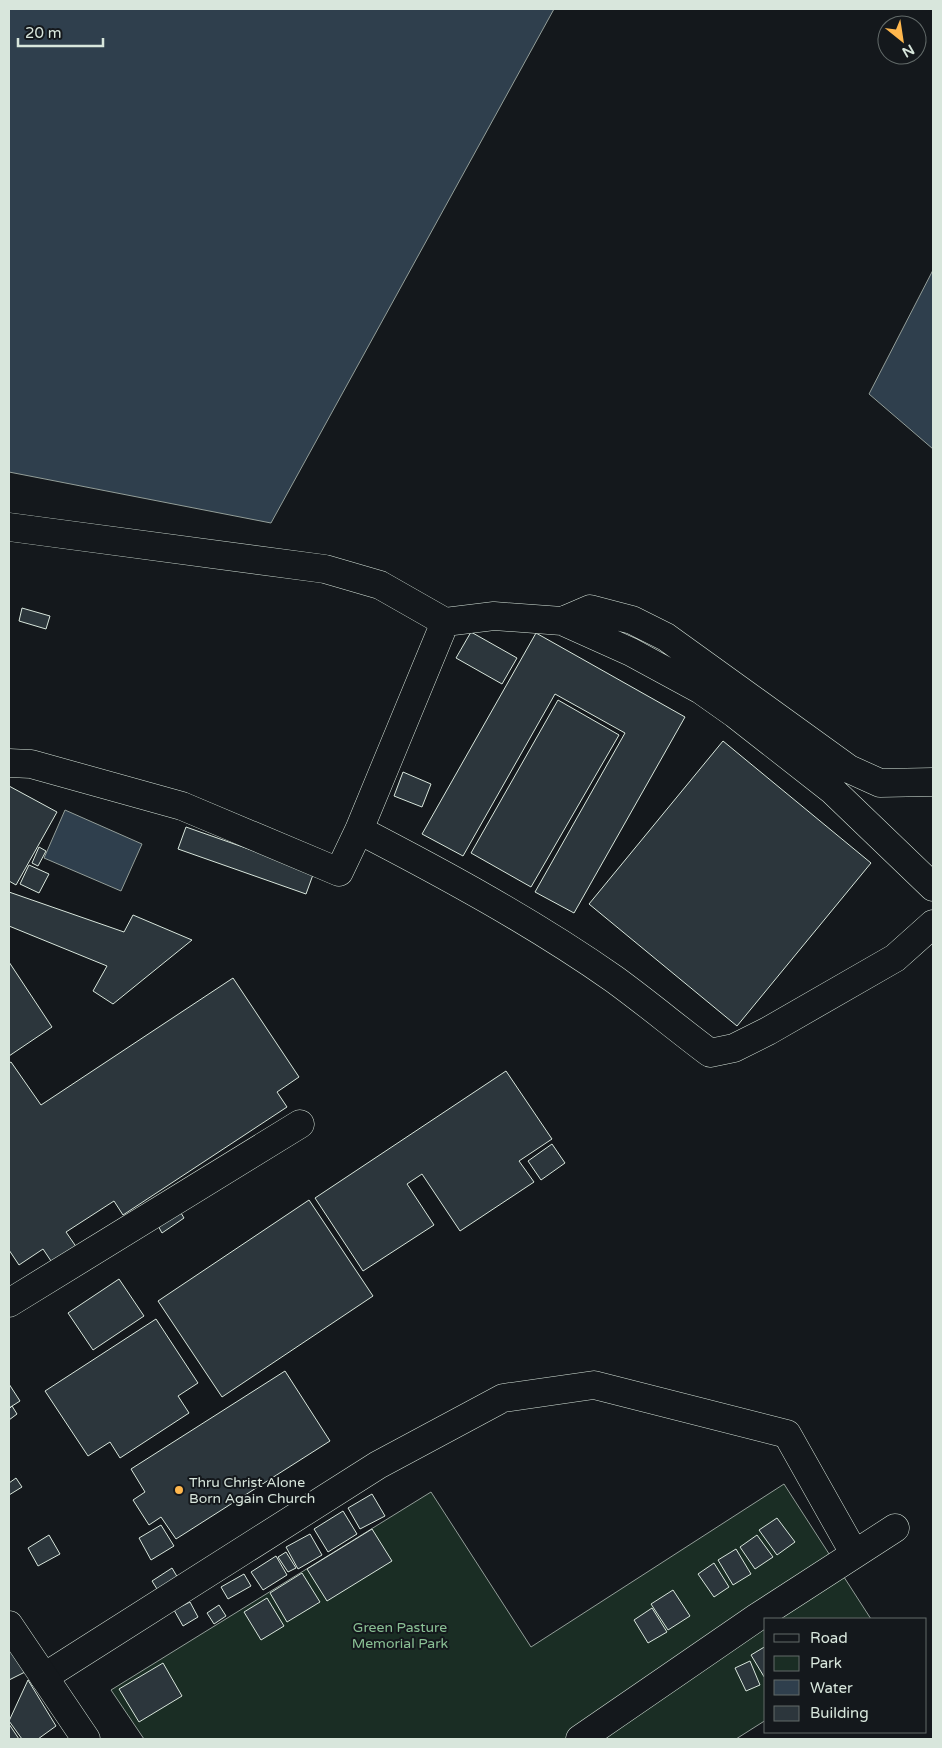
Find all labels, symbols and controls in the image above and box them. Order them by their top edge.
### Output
scale bar [18,15,102,47]
north arrow [877,15,927,65]
text: 20 m [25,24,62,42]
text: N [899,41,917,61]
place label: Thru Christ Alone Born Again Church [189,1474,315,1507]
marker: Thru Christ Alone Born Again Church [173,1484,185,1496]
legend [764,1618,927,1733]
park label: Green Pasture Memorial Park [352,1619,449,1652]
text: Road [810,1629,848,1647]
text: Park [810,1654,842,1672]
text: Water [810,1679,853,1697]
text: Building [810,1704,869,1722]

